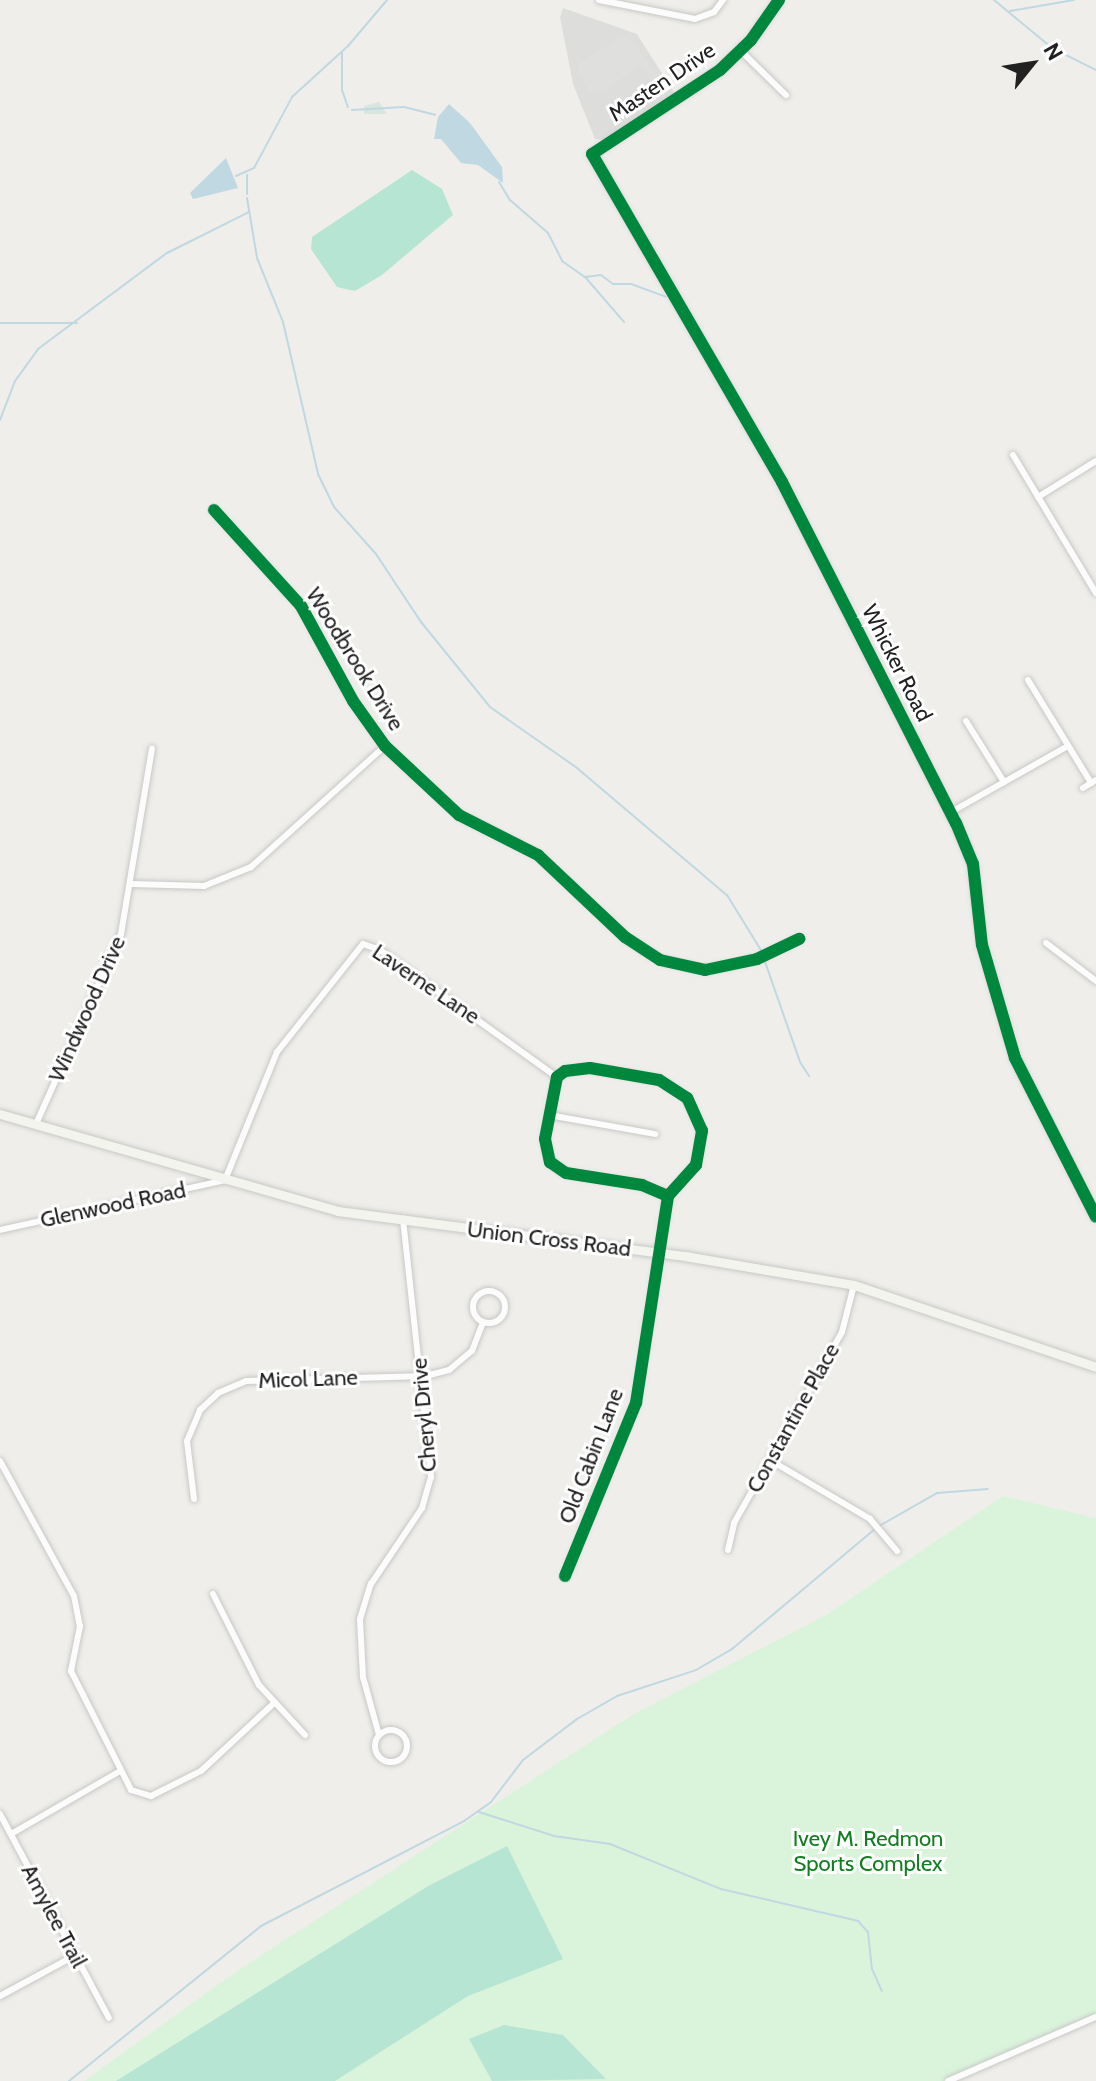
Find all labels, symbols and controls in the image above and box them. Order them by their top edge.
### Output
north arrow [992,24,1072,104]
street label: Masten Drive [604,37,720,127]
text: N [1038,38,1069,65]
street label: Woodbrook Drive [300,583,410,735]
street label: Whicker Road [856,600,938,726]
street label: Windwood Drive [43,932,131,1086]
street label: Laverne Lane [367,938,485,1030]
street label: Glenwood Road [38,1177,188,1233]
street label: Union Cross Road [466,1216,632,1262]
street label: Constantine Place [741,1339,845,1497]
street label: Cheryl Drive [406,1357,442,1473]
street label: Micol Lane [258,1364,358,1394]
street label: Old Cabin Lane [553,1385,629,1527]
park label: Ivey M. Redmon Sports Complex [793,1825,943,1876]
street label: Amylee Trail [16,1860,92,1972]

